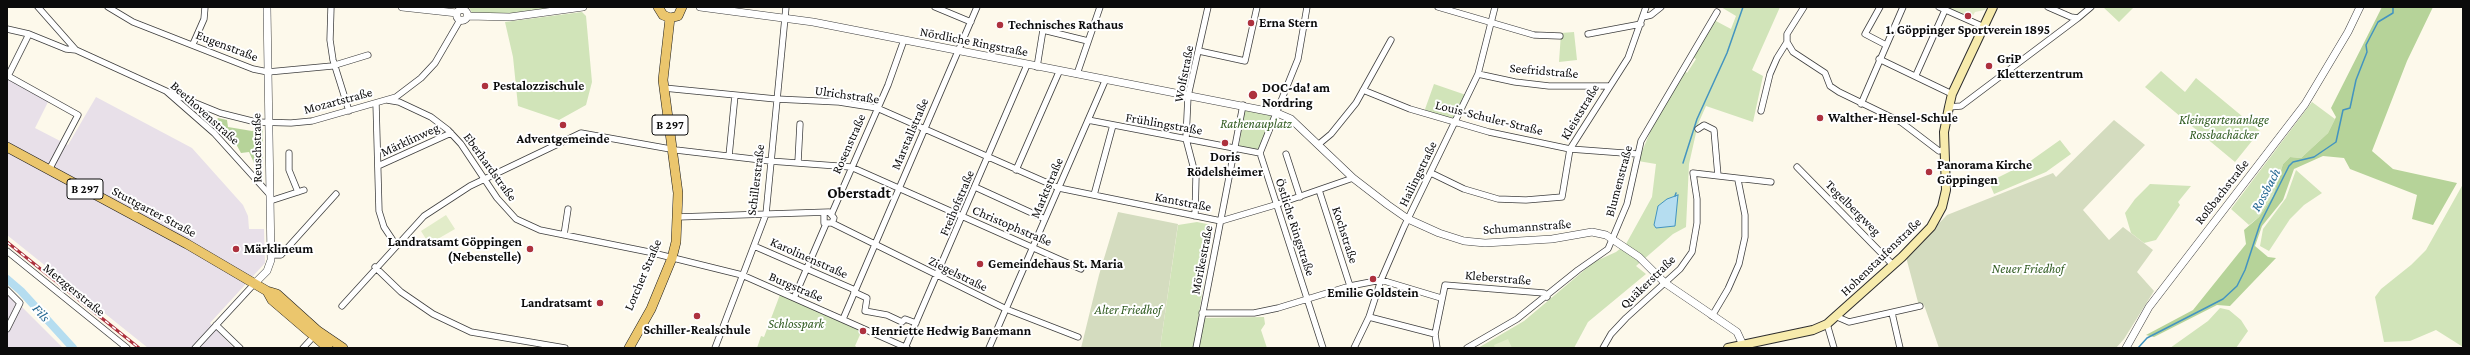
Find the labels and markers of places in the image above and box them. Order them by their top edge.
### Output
marker: 1. Göppinger Sportverein 1895 [1963,11,1973,21]
place label: Erna Stern [1259,15,1318,31]
place label: Technisches Rathaus [1008,17,1123,33]
marker: Erna Stern [1246,18,1256,28]
marker: Technisches Rathaus [995,20,1005,30]
place label: 1. Göppinger Sportverein 1895 [1886,22,2050,38]
place label: GriP Kletterzentrum [1997,51,2083,82]
marker: GriP Kletterzentrum [1984,61,1994,71]
place label: Pestalozzischule [493,78,584,94]
place label: DOC-da! am Nordring [1262,80,1330,111]
marker: Pestalozzischule [480,81,490,91]
marker: DOC-da! am Nordring [1247,89,1259,101]
place label: Walther-Hensel-Schule [1828,110,1958,126]
marker: Walther-Hensel-Schule [1815,113,1825,123]
marker: Adventgemeinde [558,120,568,130]
place label: Adventgemeinde [517,131,609,147]
marker: Doris Rödelsheimer [1220,138,1230,148]
place label: Doris Rödelsheimer [1187,149,1263,180]
place label: Panorama Kirche Göppingen [1937,157,2032,188]
marker: Panorama Kirche Göppingen [1924,167,1934,177]
place label: Landratsamt Göppingen (Nebenstelle) [388,234,522,265]
place label: Märklineum [244,241,313,257]
marker: Märklineum [231,244,241,254]
marker: Landratsamt Göppingen (Nebenstelle) [525,244,535,254]
place label: Gemeindehaus St. Maria [988,256,1123,272]
marker: Gemeindehaus St. Maria [975,259,985,269]
marker: Emilie Goldstein [1368,274,1378,284]
place label: Emilie Goldstein [1327,285,1419,301]
place label: Landratsamt [521,295,592,311]
marker: Landratsamt [595,298,605,308]
marker: Schiller-Realschule [692,311,702,321]
place label: Schiller-Realschule [644,322,750,338]
place label: Henriette Hedwig Banemann [871,323,1031,339]
marker: Henriette Hedwig Banemann [858,326,868,336]

